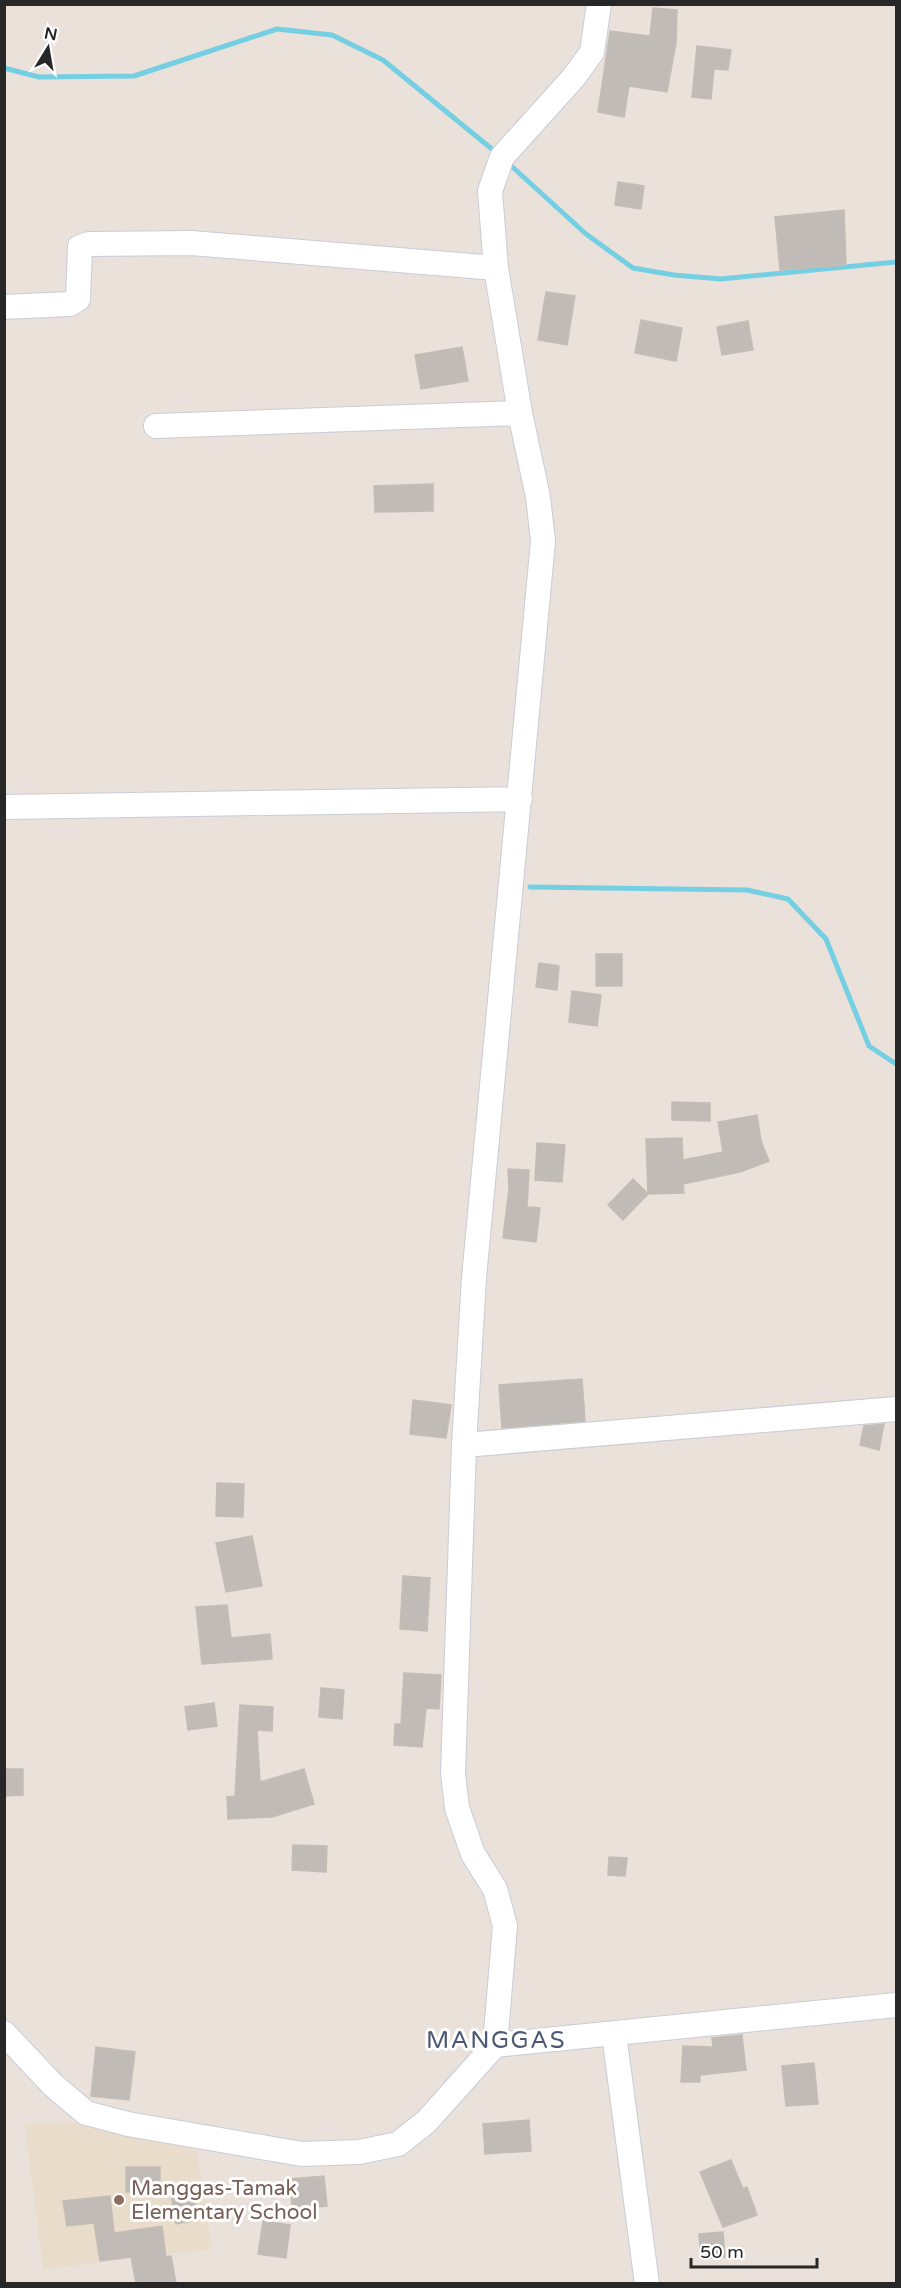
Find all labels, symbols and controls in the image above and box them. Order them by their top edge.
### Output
north arrow [18,18,78,78]
text: N [42,23,59,45]
district label: MANGGAS [426,2026,566,2055]
place label: Manggas-Tamak Elementary School [131,2176,318,2225]
marker: Manggas-Tamak Elementary School [112,2193,126,2207]
scale bar [691,2231,817,2269]
text: 50 m [700,2241,744,2263]

